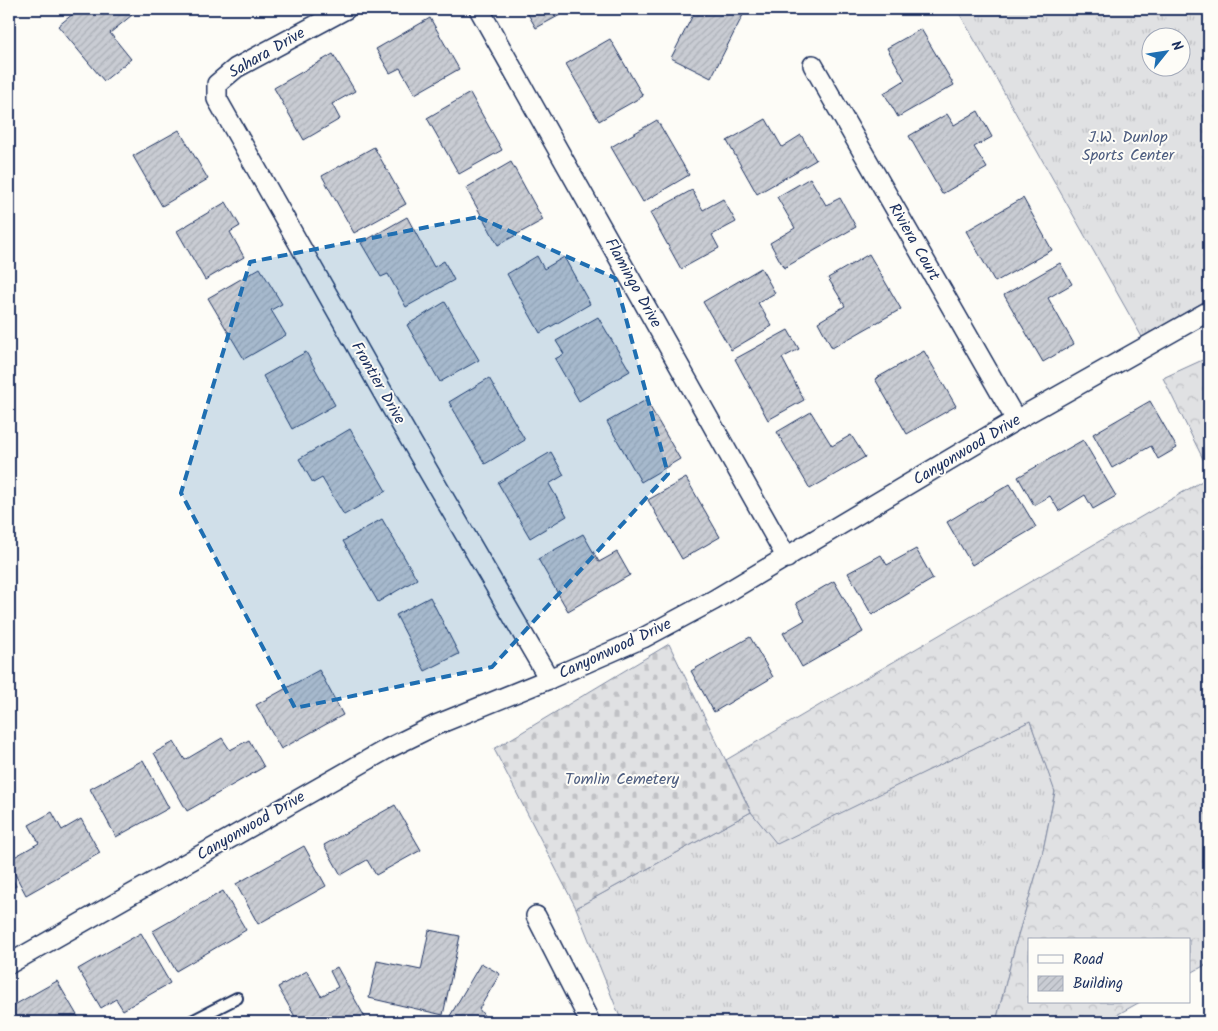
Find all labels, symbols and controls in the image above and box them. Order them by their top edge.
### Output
street label: Sahara Drive [224,21,310,85]
north arrow [1140,28,1190,78]
text: N [1165,37,1188,55]
park label: J.W. Dunlop Sports Center [1082,125,1176,168]
street label: Riviera Court [882,198,947,286]
street label: Flamingo Drive [598,233,668,333]
street label: Frontier Drive [344,337,412,429]
street label: Canyonwood Drive [908,408,1026,492]
street label: Canyonwood Drive [554,612,676,686]
park label: Tomlin Cemetery [565,767,680,792]
street label: Canyonwood Drive [192,785,310,867]
legend [1028,938,1190,1004]
text: Road [1073,948,1104,972]
text: Building [1073,972,1123,996]

